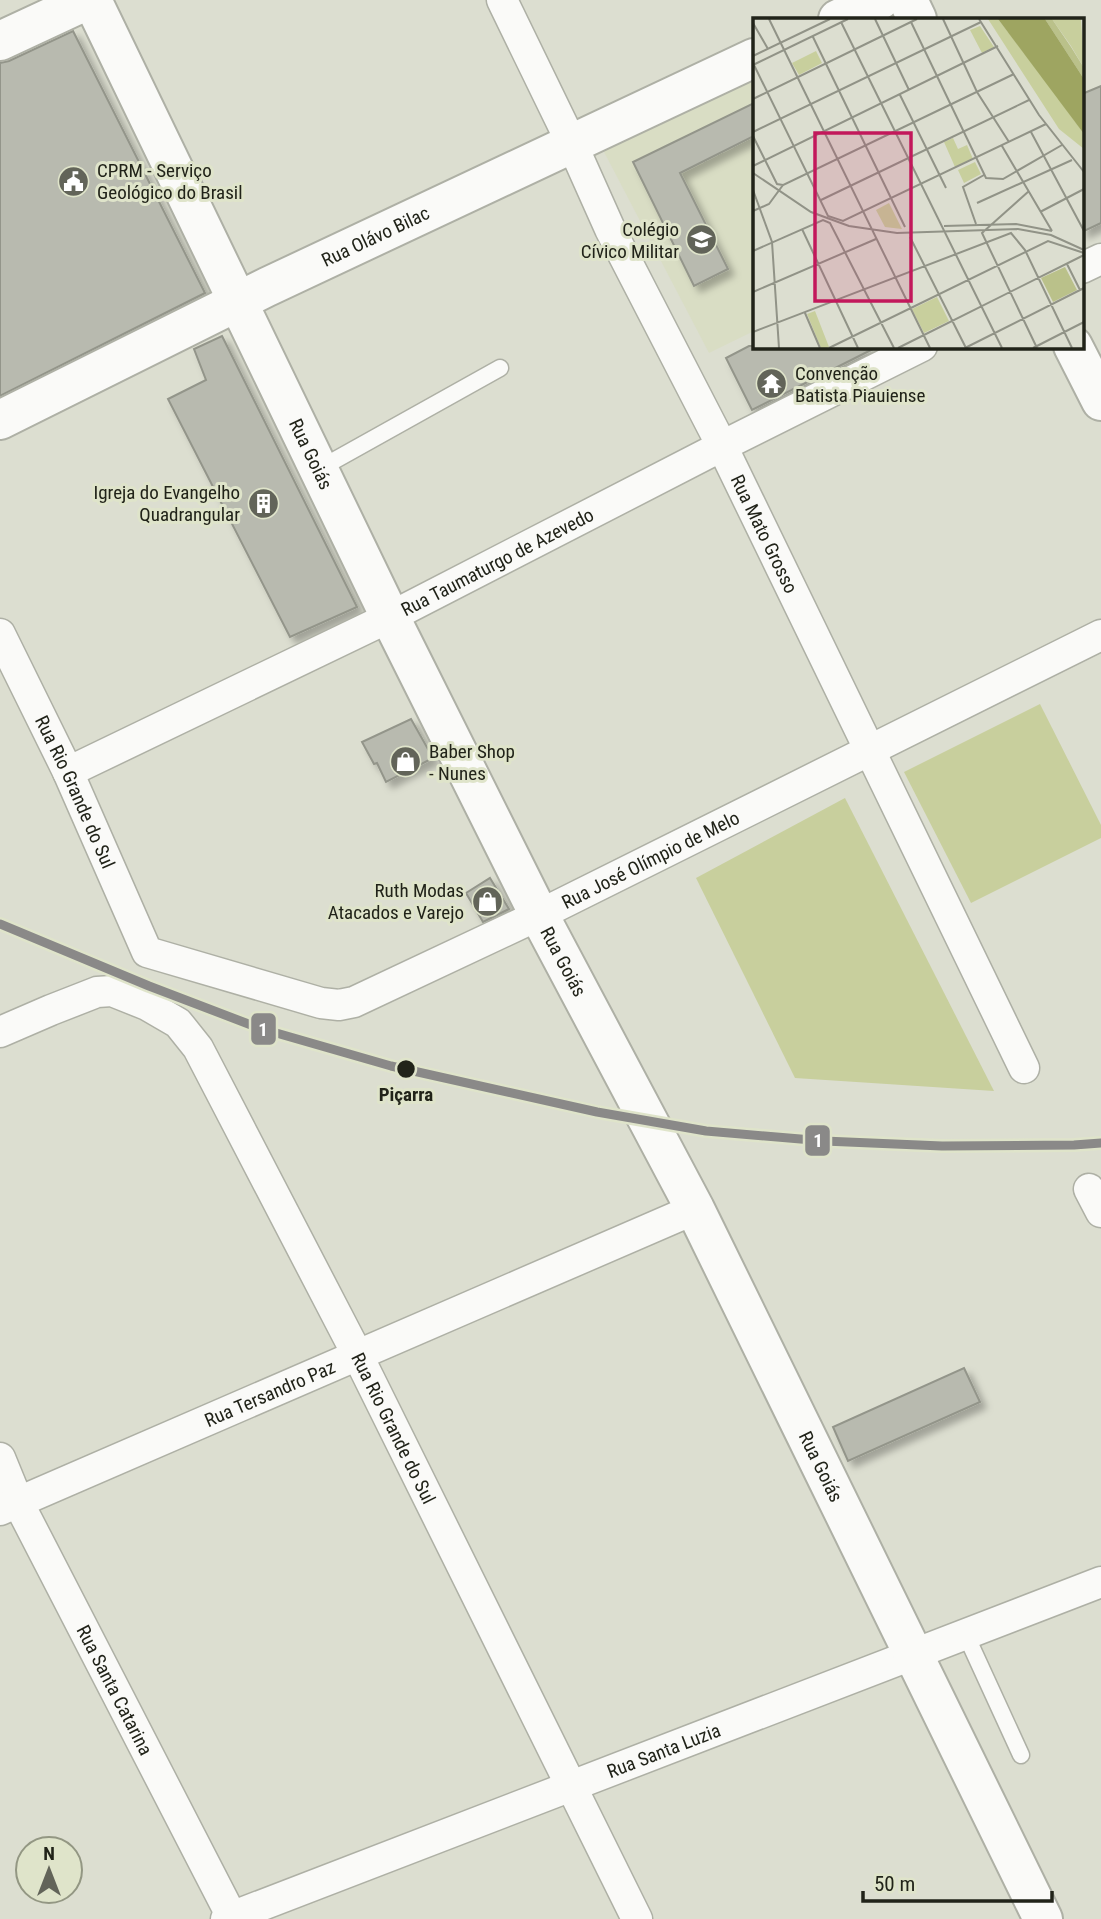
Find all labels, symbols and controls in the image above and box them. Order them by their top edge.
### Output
inset map [753,18,1084,348]
place label: CPRM - Serviço Geológico do Brasil [97,159,243,204]
public building icon: CPRM - Serviço Geológico do Brasil [57,164,91,198]
street label: Rua Olávo Bilac [318,201,433,271]
place label: Colégio Cívico Militar [581,218,679,263]
school or university icon: Colégio Cívico Militar [685,223,719,257]
place label: Convenção Batista Piauiense [795,362,926,407]
temple icon: Convenção Batista Piauiense [755,367,789,401]
street label: Rua Goiás [284,415,338,493]
street label: Rua Mato Grosso [726,471,803,597]
place label: Igreja do Evangelho Quadrangular [93,481,240,526]
building icon: Igreja do Evangelho Quadrangular [246,486,280,520]
street label: Rua Taumaturgo de Azevedo [397,503,597,621]
street label: Rua Rio Grande do Sul [30,712,120,872]
place label: Baber Shop - Nunes [429,740,515,785]
shop icon: Baber Shop - Nunes [389,745,423,779]
street label: Rua José Olímpio de Melo [558,806,743,913]
place label: Ruth Modas Atacados e Varejo [328,879,464,924]
shop icon: Ruth Modas Atacados e Varejo [470,884,504,918]
street label: Rua Goiás [536,923,592,1000]
line badge: 1 [250,1012,277,1046]
text: 1 [258,1018,268,1041]
marker: Piçarra [395,1058,417,1080]
place label: Piçarra [379,1083,433,1106]
line badge: 1 [804,1124,831,1157]
text: 1 [813,1129,823,1152]
street label: Rua Rio Grande do Sul [347,1349,441,1507]
street label: Rua Tersandro Paz [201,1355,339,1432]
street label: Rua Goiás [794,1427,848,1506]
street label: Rua Santa Catarina [72,1621,158,1759]
street label: Rua Santa Luzia [604,1718,724,1783]
north arrow [14,1835,84,1905]
text: N [43,1842,55,1865]
scale bar [863,1860,1052,1904]
text: 50 m [874,1872,915,1896]

